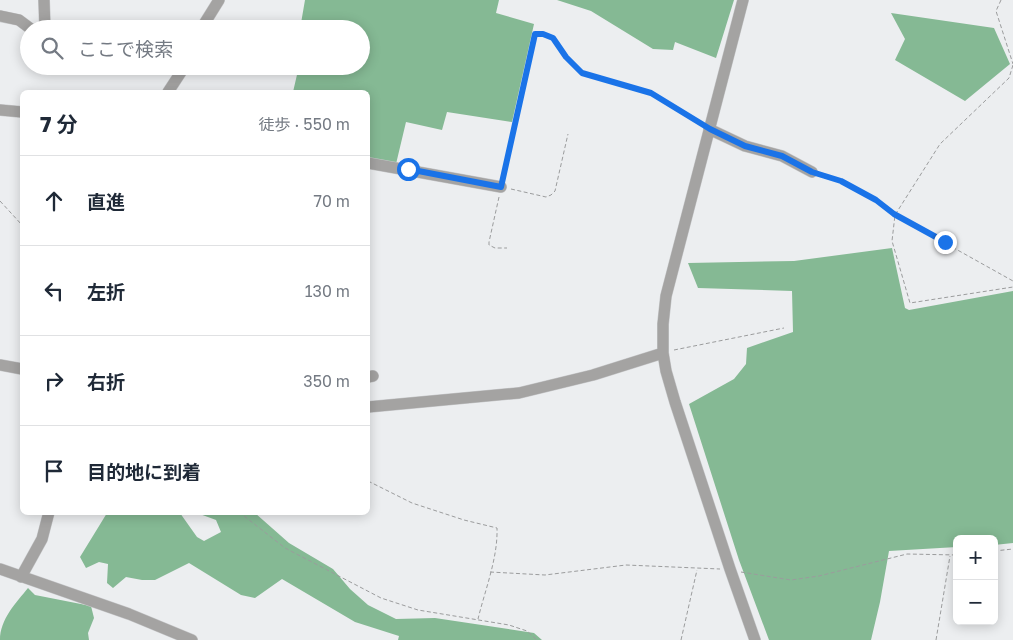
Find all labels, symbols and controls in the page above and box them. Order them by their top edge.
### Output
search box [20,20,370,75]
icon: search [38,34,66,62]
text: ここで検索 [78,37,173,60]
text: 7 分 [40,111,78,137]
text: 徒歩 · 550 m [259,114,350,134]
route start [397,158,420,181]
icon: ahead [40,187,68,215]
text: 直進 [87,190,125,213]
text: 70 m [313,191,350,211]
route end [934,231,957,254]
icon: left [40,277,68,305]
text: 左折 [87,280,125,303]
text: 130 m [305,281,350,301]
icon: right [40,367,68,395]
text: 右折 [87,370,125,393]
text: 350 m [303,371,350,391]
icon: arrive [40,457,68,485]
text: 目的地に到着 [87,460,201,483]
map controls [953,535,998,625]
button: + [953,535,998,580]
button: − [953,580,998,625]

